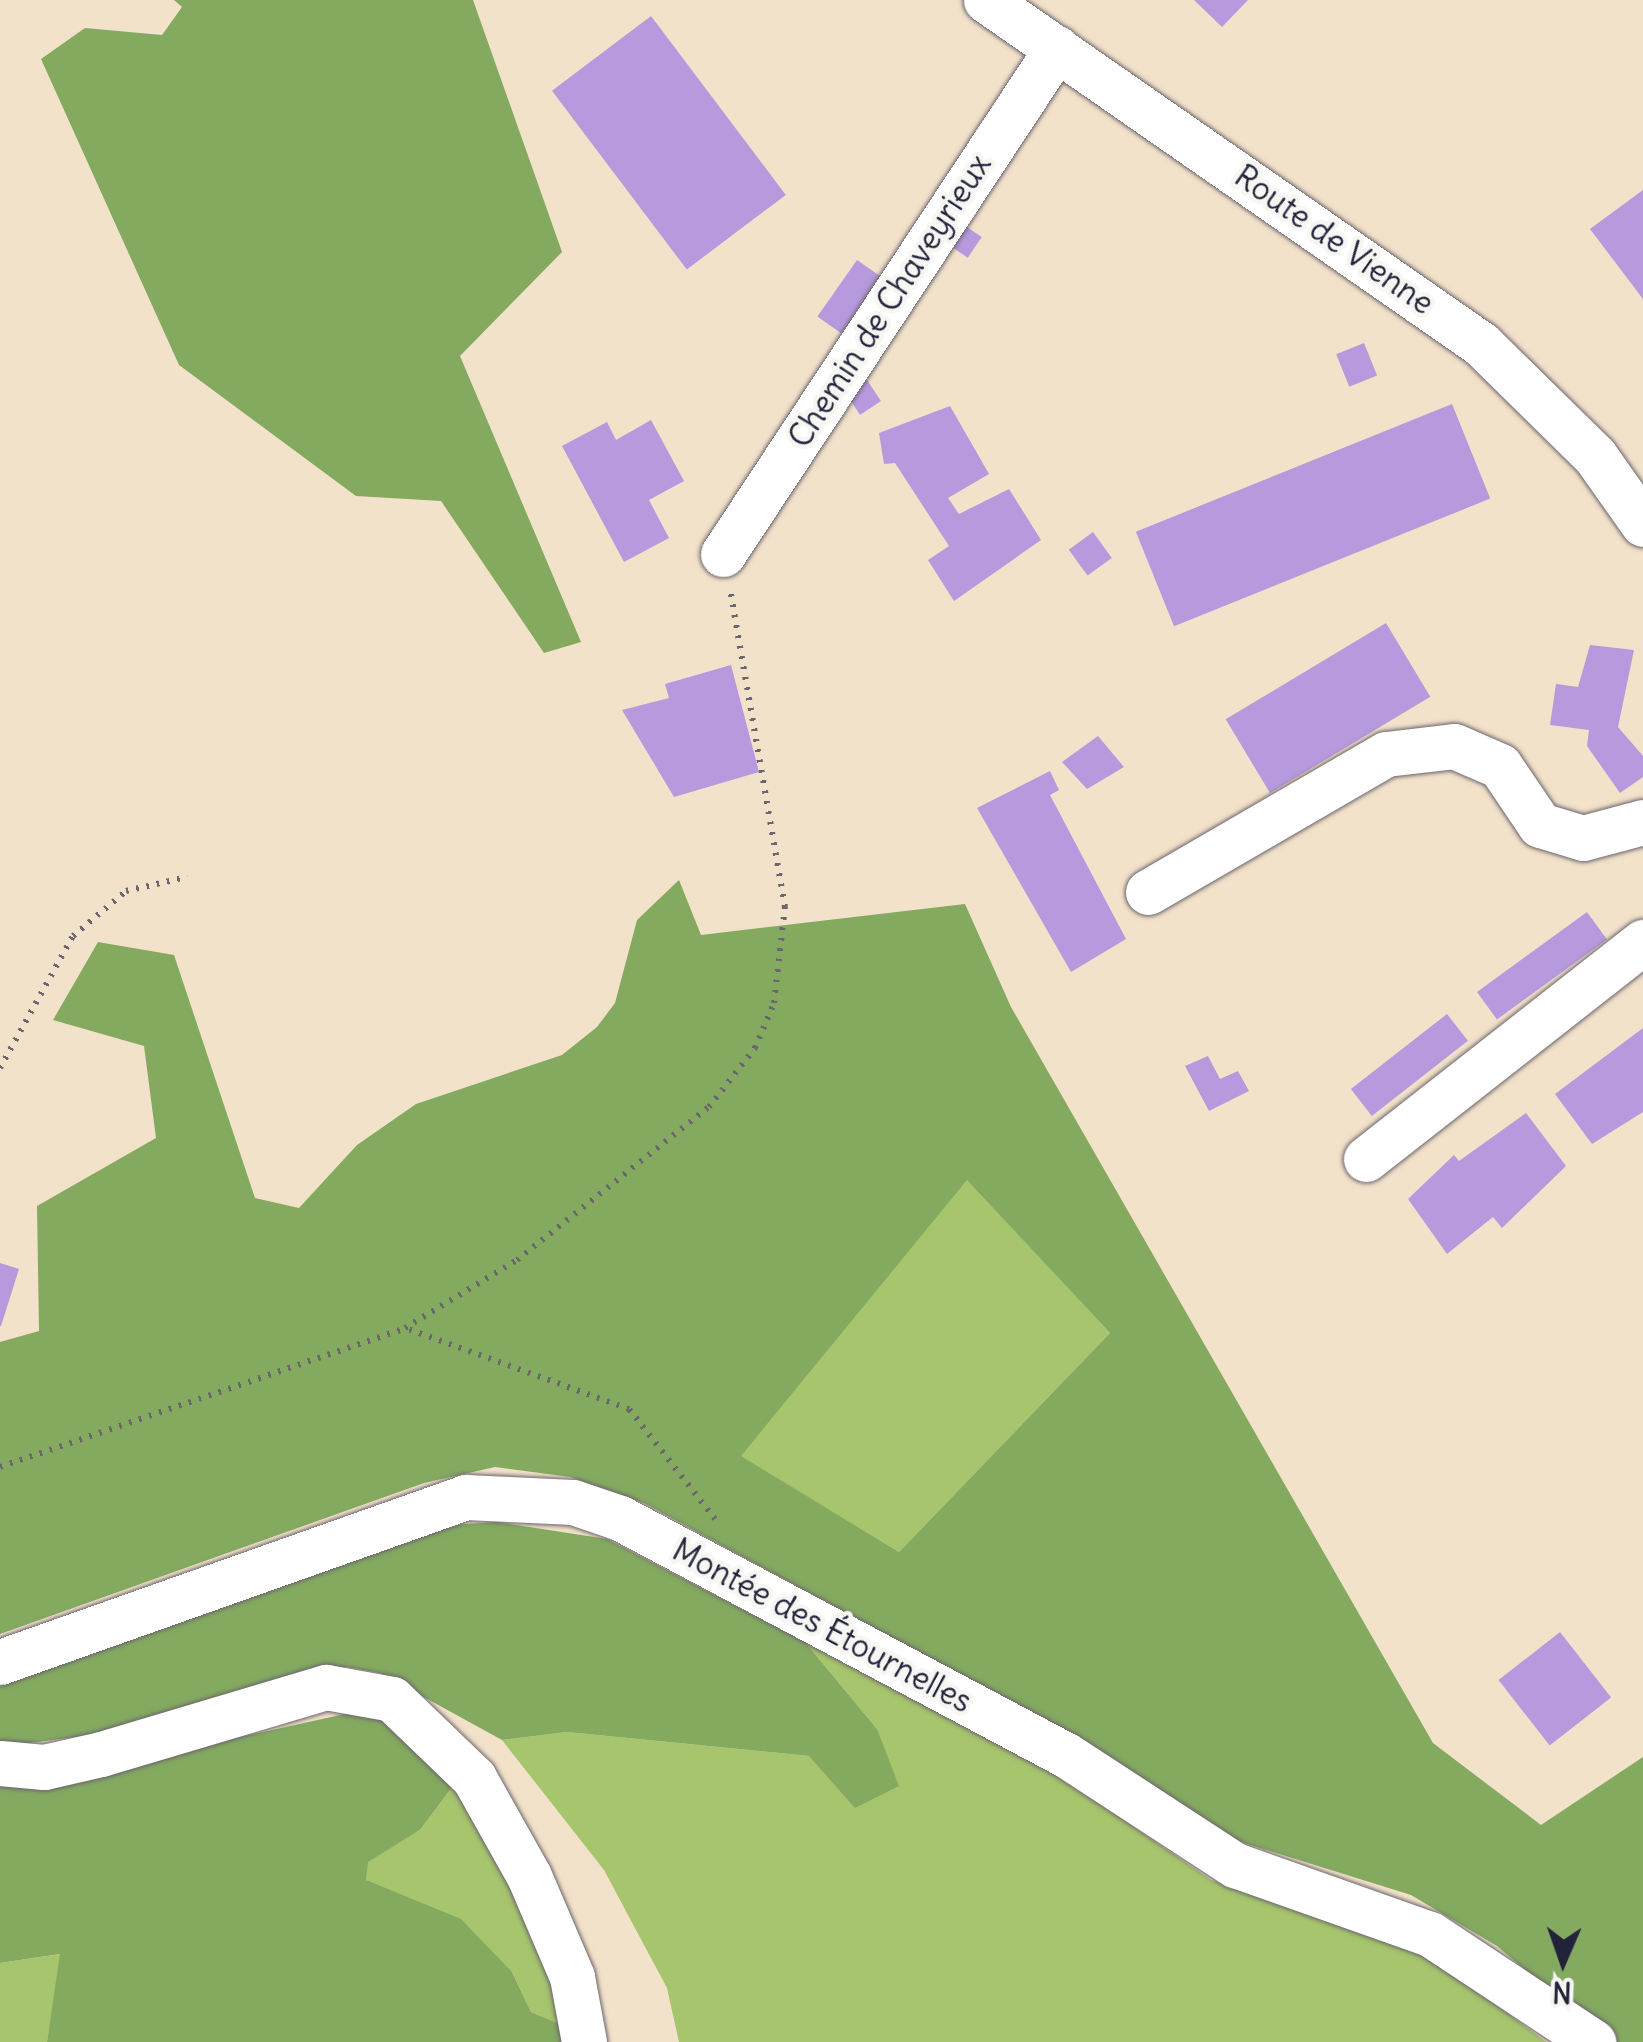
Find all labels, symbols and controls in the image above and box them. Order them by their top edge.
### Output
street label: Chemin de Chaveyrieux [781,147,999,455]
street label: Route de Vienne [1227,157,1441,323]
street label: Montée des Étournelles [666,1531,978,1721]
north arrow [1513,1912,1613,2012]
text: N [1552,1974,1572,2010]

